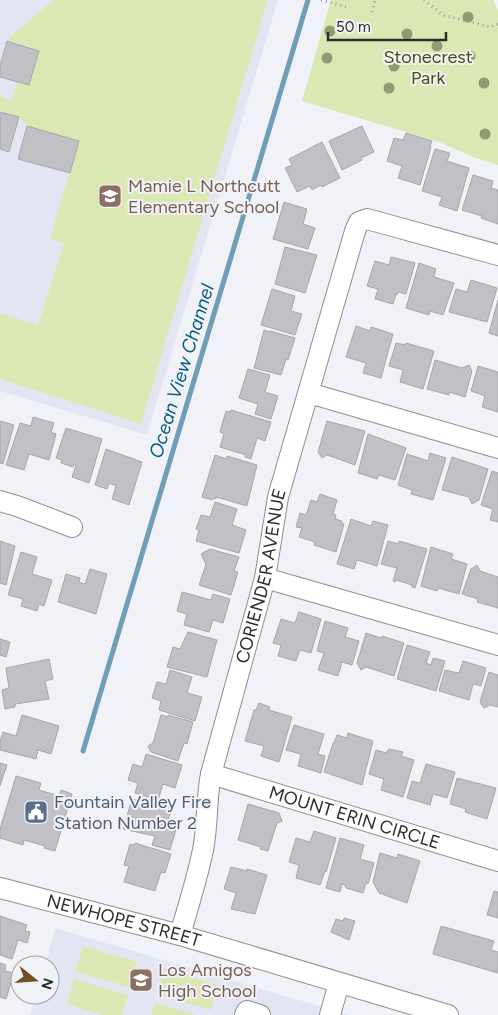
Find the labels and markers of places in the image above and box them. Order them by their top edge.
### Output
place label: Mamie L Northcutt Elementary School [128,175,281,218]
school or university icon: Mamie L Northcutt Elementary School [97,183,123,209]
place label: Fountain Valley Fire Station Number 2 [54,791,211,834]
public building icon: Fountain Valley Fire Station Number 2 [23,799,49,825]
place label: Los Amigos High School [158,959,256,1002]
school or university icon: Los Amigos High School [128,967,154,993]

